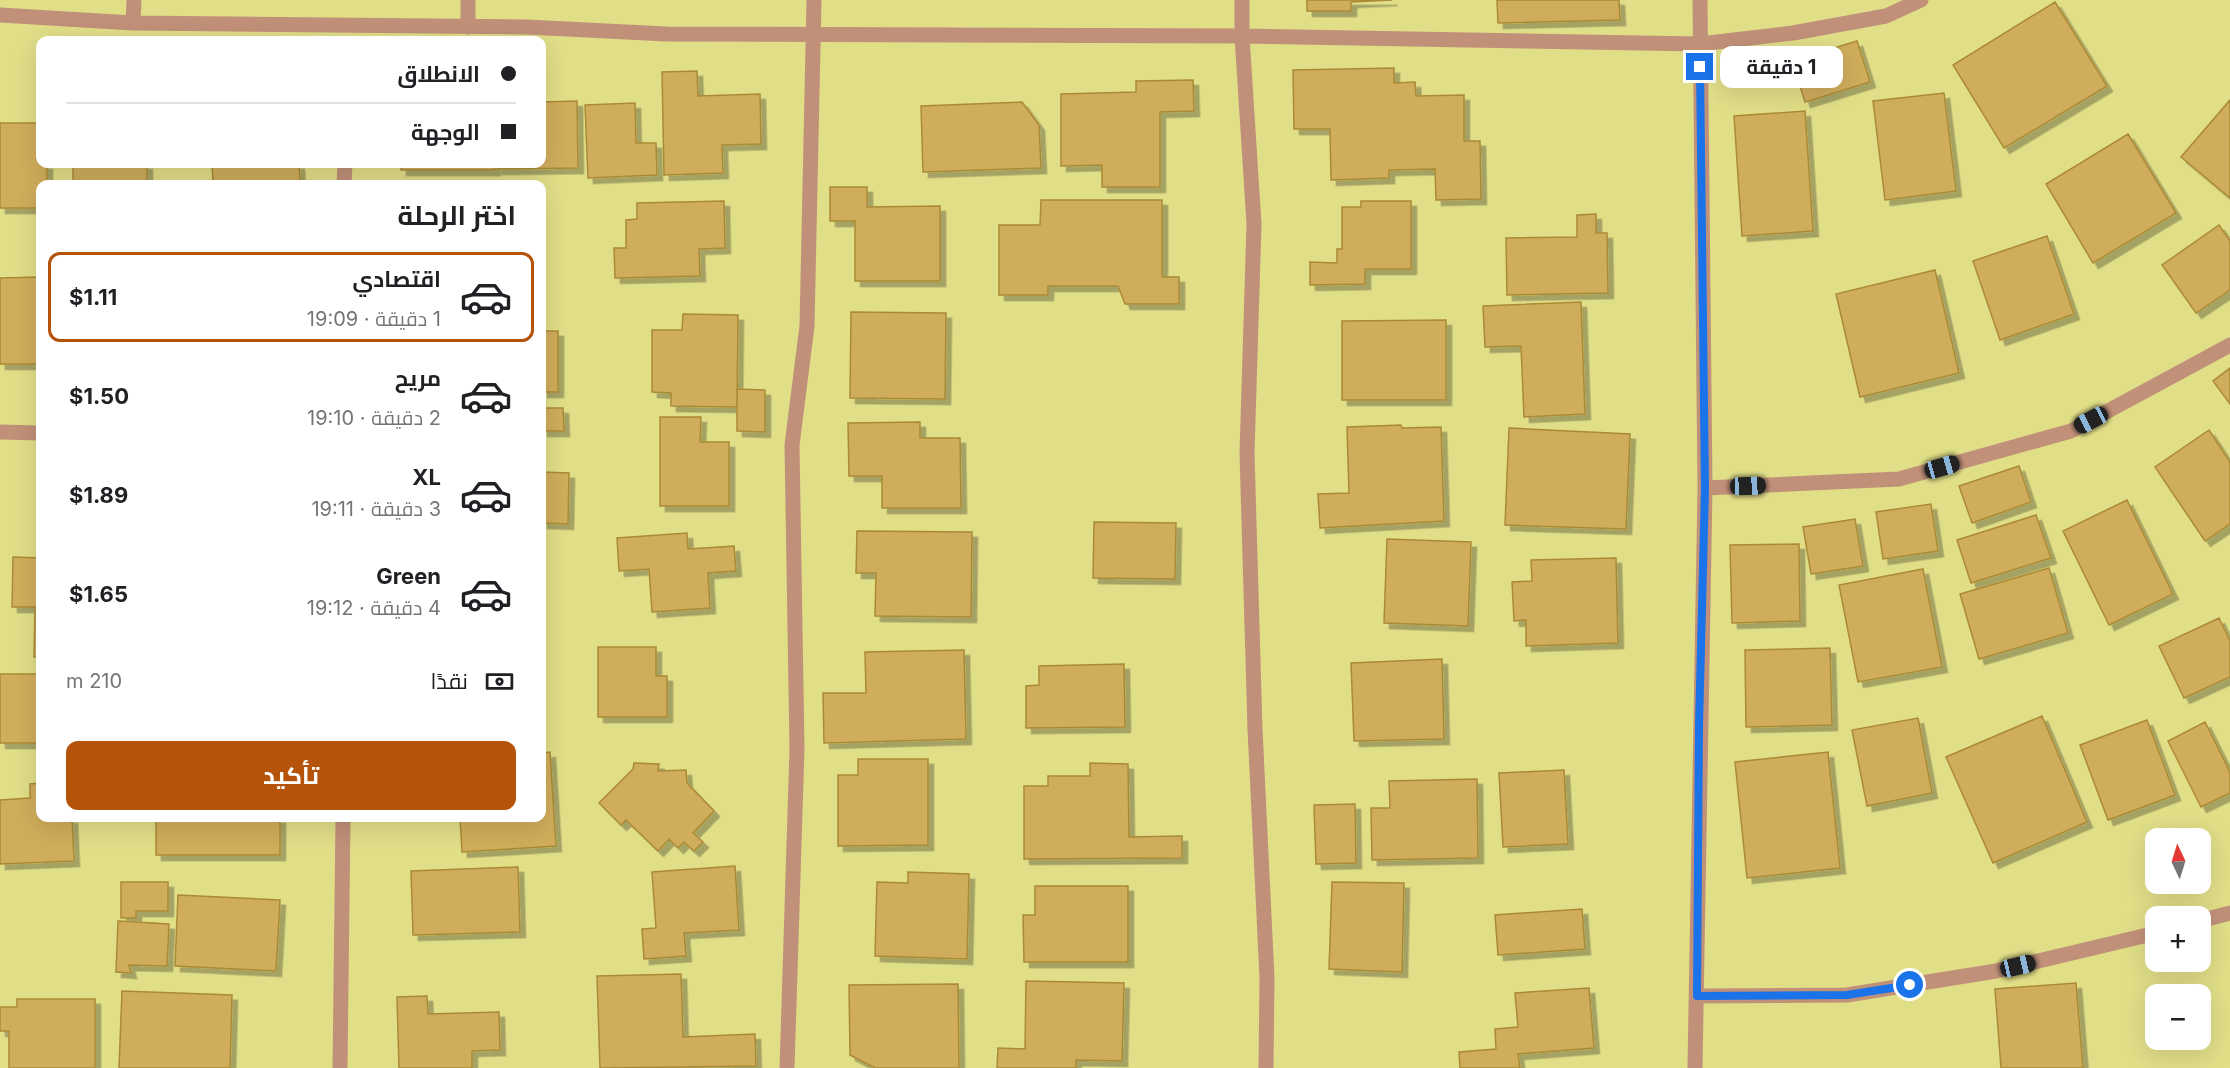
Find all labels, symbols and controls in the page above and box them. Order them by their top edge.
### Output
callout: 1 دقيقة [1721,46,1844,88]
route end [1686,53,1713,80]
text: 1 دقيقة [1747,55,1816,79]
text: الانطلاق [397,61,480,87]
text: الوجهة [411,119,480,145]
text: اختر الرحلة [397,199,516,232]
text: اقتصادي [352,266,441,292]
icon: car [459,270,513,324]
text: $1.11 [69,284,117,310]
text: 1 دقيقة · 19:09 [307,307,441,331]
text: مريح [395,365,441,391]
icon: car [459,369,513,423]
text: $1.50 [69,383,129,409]
car [2071,404,2111,436]
text: 2 دقيقة · 19:10 [307,406,441,430]
car [1922,453,1962,481]
text: XL [412,464,441,490]
icon: car [459,468,513,522]
car [1730,476,1766,496]
text: $1.89 [69,482,128,508]
text: 3 دقيقة · 19:11 [311,497,441,521]
text: Green [376,563,441,589]
icon: car [459,567,513,621]
text: $1.65 [69,581,128,607]
text: 4 دقيقة · 19:12 [307,596,441,620]
icon: cash [483,665,516,698]
text: نقدًا [430,668,468,694]
text: 210 m [66,669,122,693]
button: تأكيد [66,741,516,810]
north arrow [2145,828,2211,894]
map controls [2145,828,2211,1050]
button: + [2145,906,2211,972]
car [1998,953,2038,979]
route start [1896,971,1923,998]
button: − [2145,984,2211,1050]

